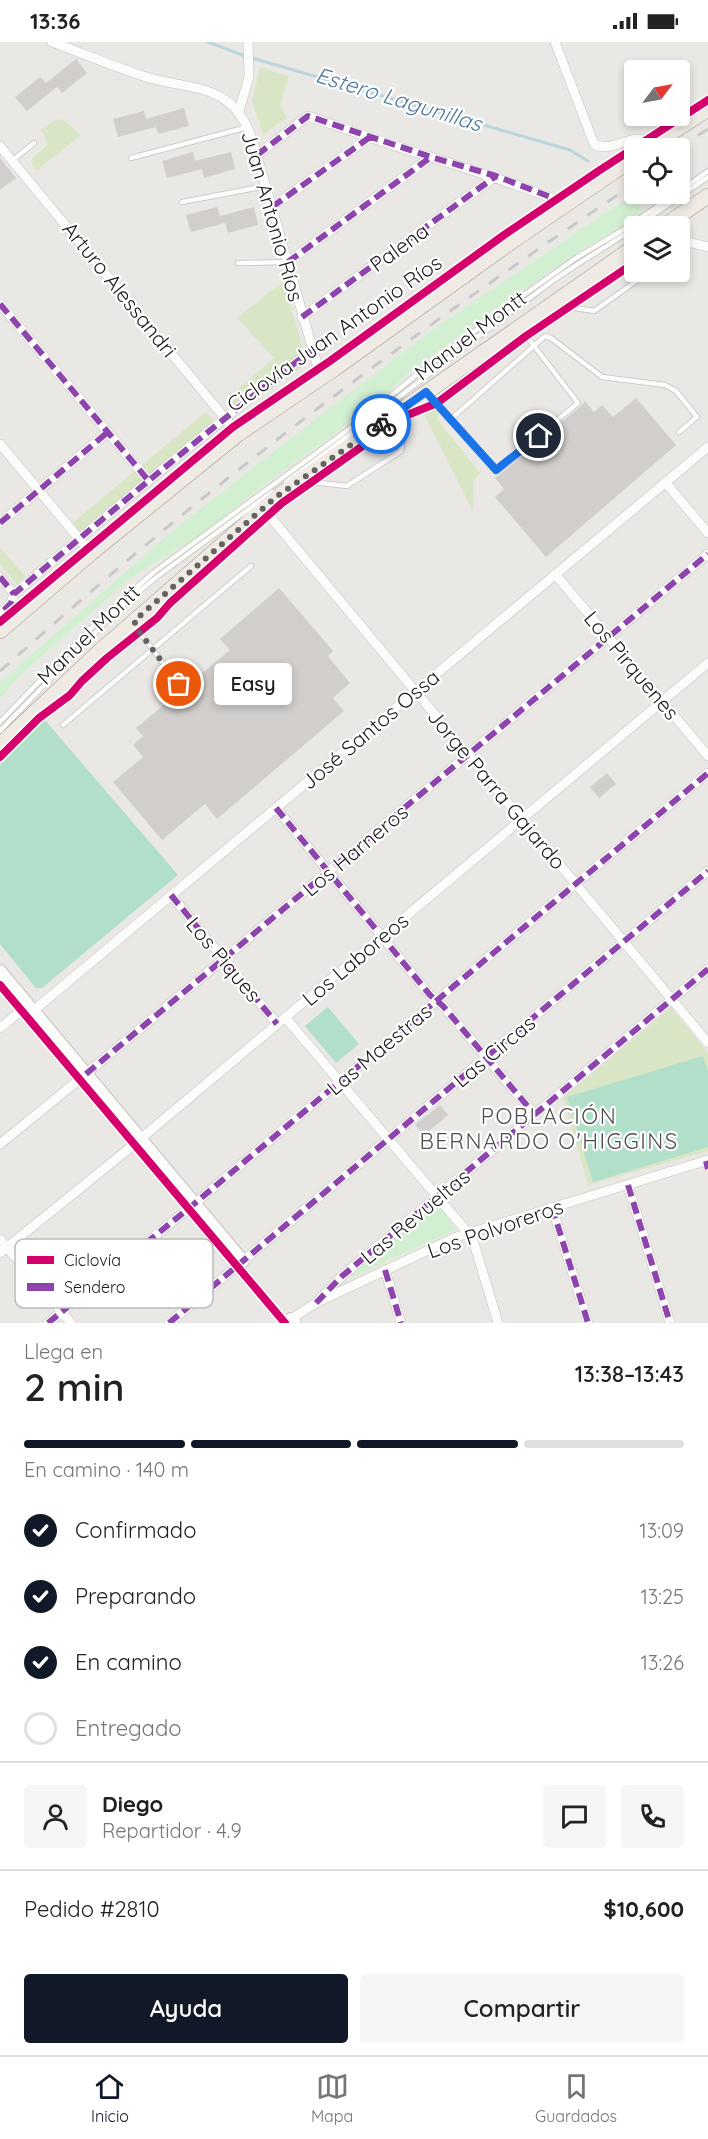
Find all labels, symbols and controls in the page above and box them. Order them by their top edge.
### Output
text: 13:36 [30,7,80,35]
water label: Estero Lagunillas [313,60,487,138]
north arrow [624,60,690,126]
map controls [624,60,690,282]
street label: Juan Antonio Ríos [236,128,310,304]
button: locate [624,138,690,204]
street label: Arturo Alessandri [57,216,183,362]
button: layers [624,216,690,282]
street label: Palena [364,217,434,277]
street label: Ciclovía Juan Antonio Ríos [221,249,447,417]
street label: Manuel Montt [409,285,531,385]
courier [351,394,411,454]
icon: bike [365,408,398,441]
pin [513,410,564,461]
icon: home [522,419,555,452]
street label: Manuel Montt [31,578,145,690]
street label: Los Pirquenes [579,605,685,725]
pin [153,658,204,709]
callout: Easy [215,663,293,705]
street label: José Santos Ossa [295,664,445,794]
icon: bag [162,667,195,700]
text: Easy [230,671,276,696]
street label: Jorge Parra Gajardo [422,704,572,874]
street label: Los Harneros [297,798,413,902]
street label: Los Laboreos [297,907,413,1011]
street label: Los Piques [181,911,267,1007]
street label: Las Maestras [321,998,437,1100]
street label: Las Circas [448,1009,540,1093]
district label: POBLACIÓN BERNARDO O'HIGGINS [419,1102,679,1155]
street label: Las Revueltas [355,1163,475,1269]
street label: Los Polvoreros [424,1193,566,1263]
legend [15,1239,213,1308]
text: Ciclovía [64,1250,121,1270]
text: Sendero [64,1277,126,1297]
text: Llega en [24,1339,103,1364]
text: 13:38–13:43 [575,1360,684,1388]
text: 2 min [24,1362,125,1411]
text: En camino · 140 m [24,1457,189,1482]
icon: check [24,1514,57,1547]
text: Confirmado [75,1516,196,1544]
text: 13:09 [639,1518,684,1543]
icon: check [24,1580,57,1613]
text: Preparando [75,1582,196,1610]
text: 13:25 [640,1584,684,1609]
icon: check [24,1646,57,1679]
text: En camino [75,1648,182,1676]
text: 13:26 [641,1650,684,1675]
text: Entregado [75,1714,182,1742]
button: person [24,1785,87,1848]
button: chat [543,1785,606,1848]
button: phone [621,1785,684,1848]
text: Diego [102,1790,163,1818]
text: Repartidor · 4.9 [102,1818,242,1843]
text: Pedido #2810 [24,1895,160,1923]
text: $10,600 [604,1895,684,1923]
button: Ayuda [24,1974,348,2043]
button: Compartir [360,1974,684,2043]
tab: Inicio [91,2070,129,2126]
tab: Mapa [311,2070,353,2126]
tab: Guardados [535,2070,617,2126]

